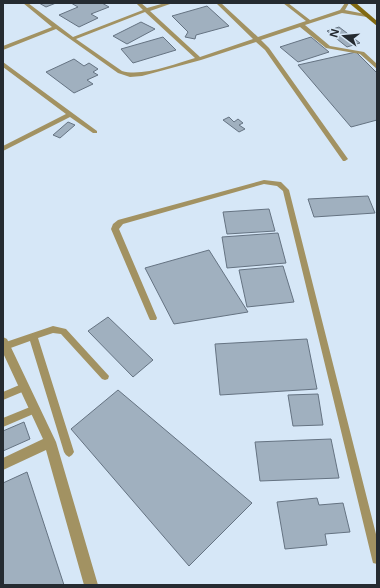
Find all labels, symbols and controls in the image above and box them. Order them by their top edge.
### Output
north arrow [324,16,364,56]
text: N [327,27,342,39]

